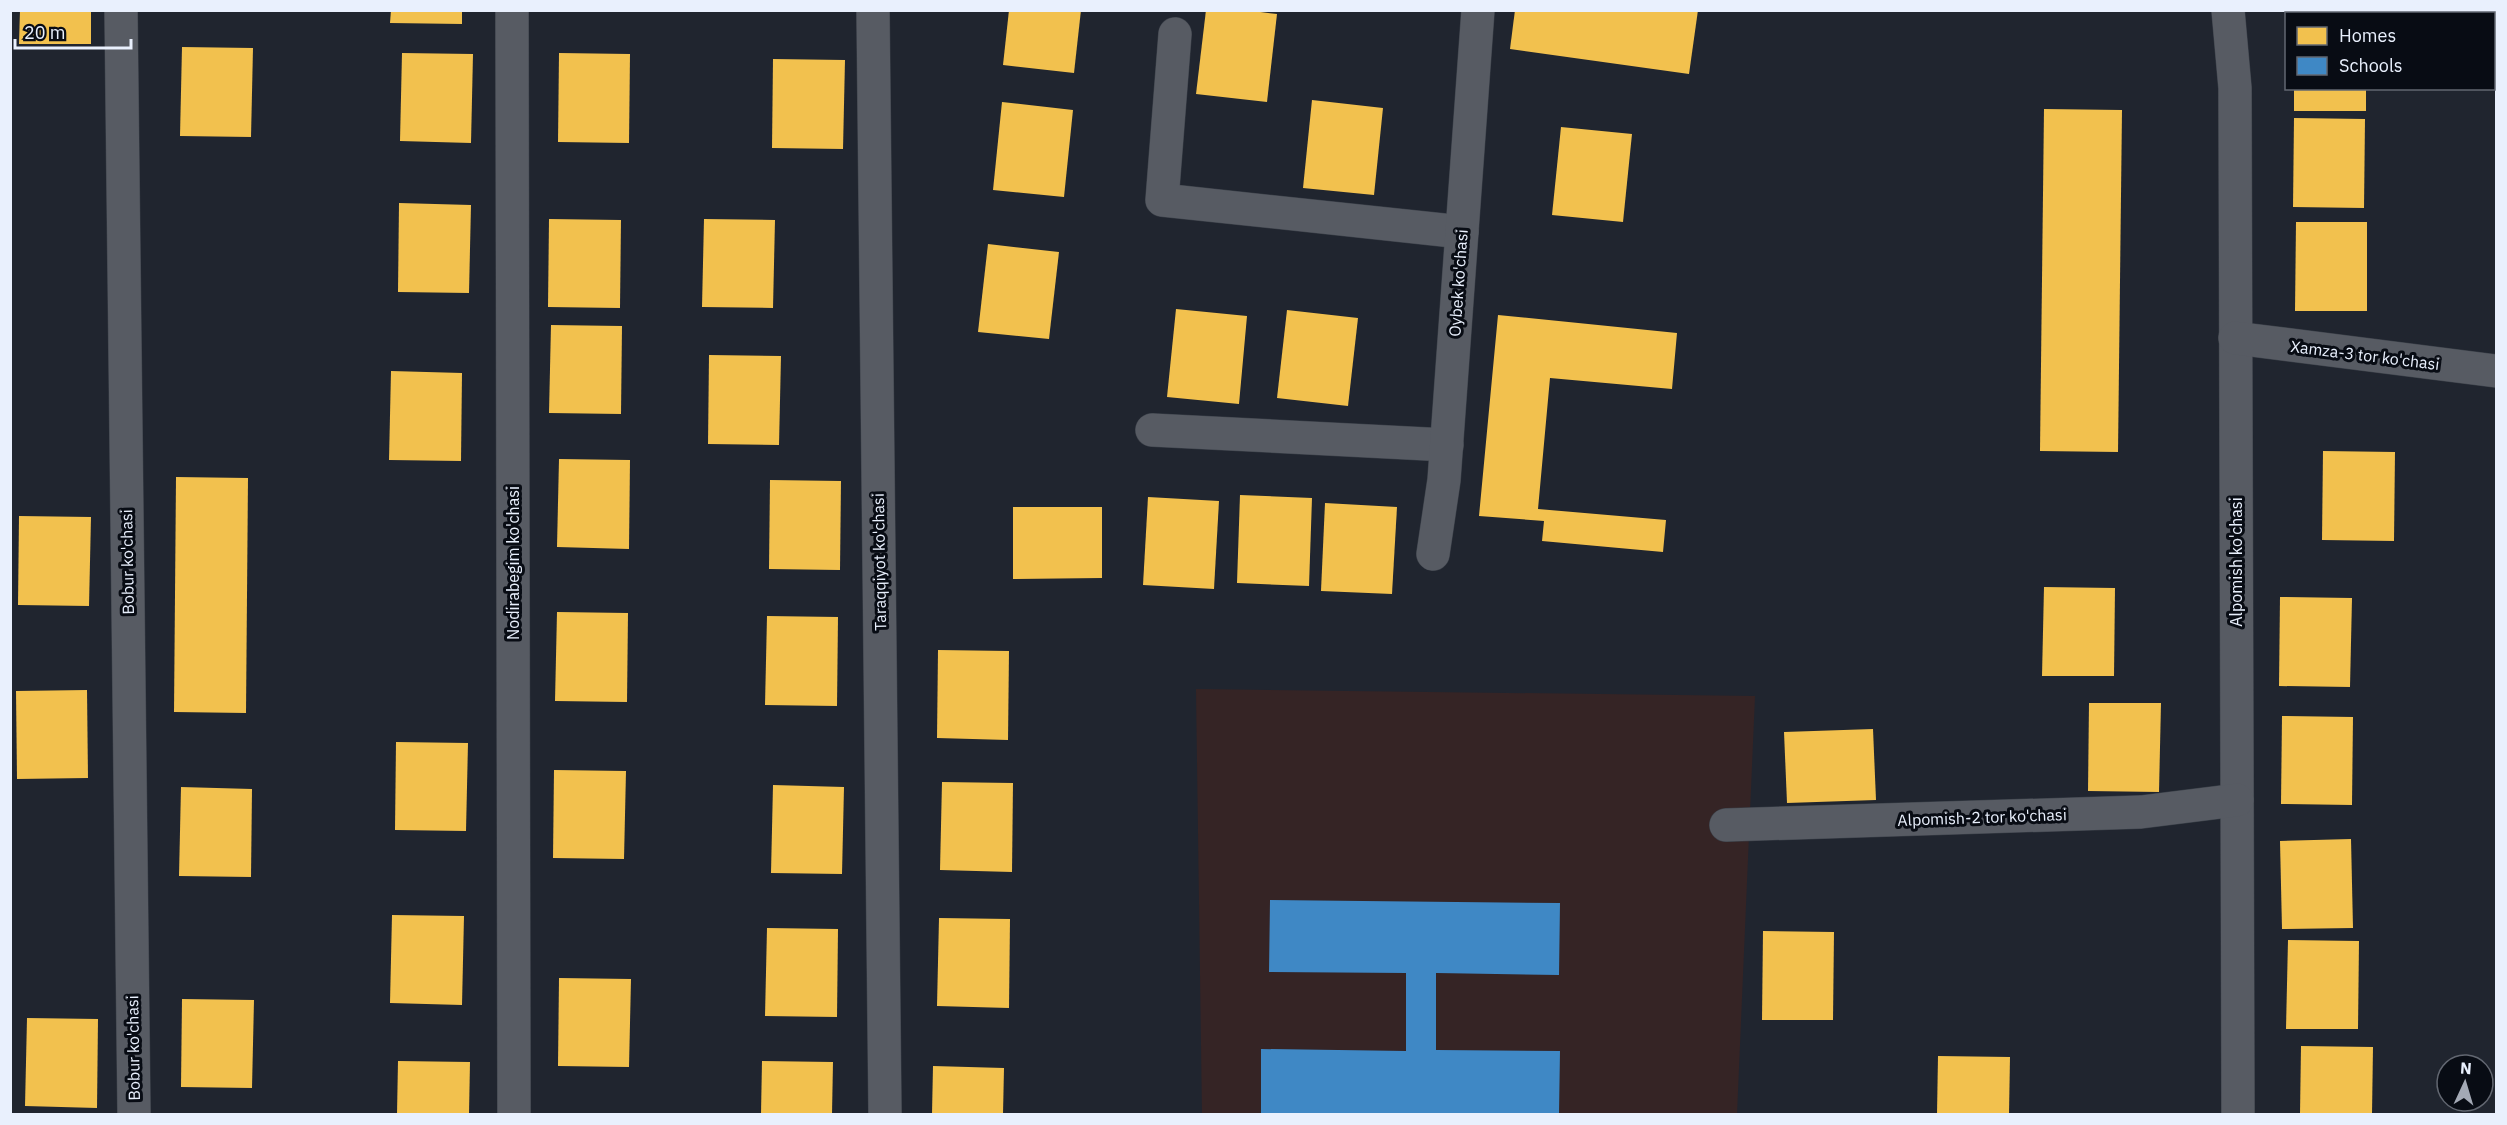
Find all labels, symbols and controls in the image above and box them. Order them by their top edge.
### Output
scale bar [15,12,130,50]
legend [2285,12,2495,90]
text: 20 m [24,21,66,44]
text: Homes [2339,24,2396,47]
text: Schools [2339,54,2403,77]
street label: Oybek ko'chasi [1444,229,1472,337]
street label: Xamza-3 tor ko'chasi [2289,336,2441,374]
street label: Nodirabegim ko'chasi [503,486,523,640]
street label: Taraqqiyot ko'chasi [868,493,890,631]
street label: Alpomish ko'chasi [2226,497,2246,627]
street label: Bobur ko'chasi [116,509,138,615]
street label: Alpomish-2 tor ko'chasi [1897,804,2067,830]
street label: Bobur ko'chasi [122,995,144,1101]
north arrow [2435,1053,2495,1113]
text: N [2460,1058,2473,1078]

